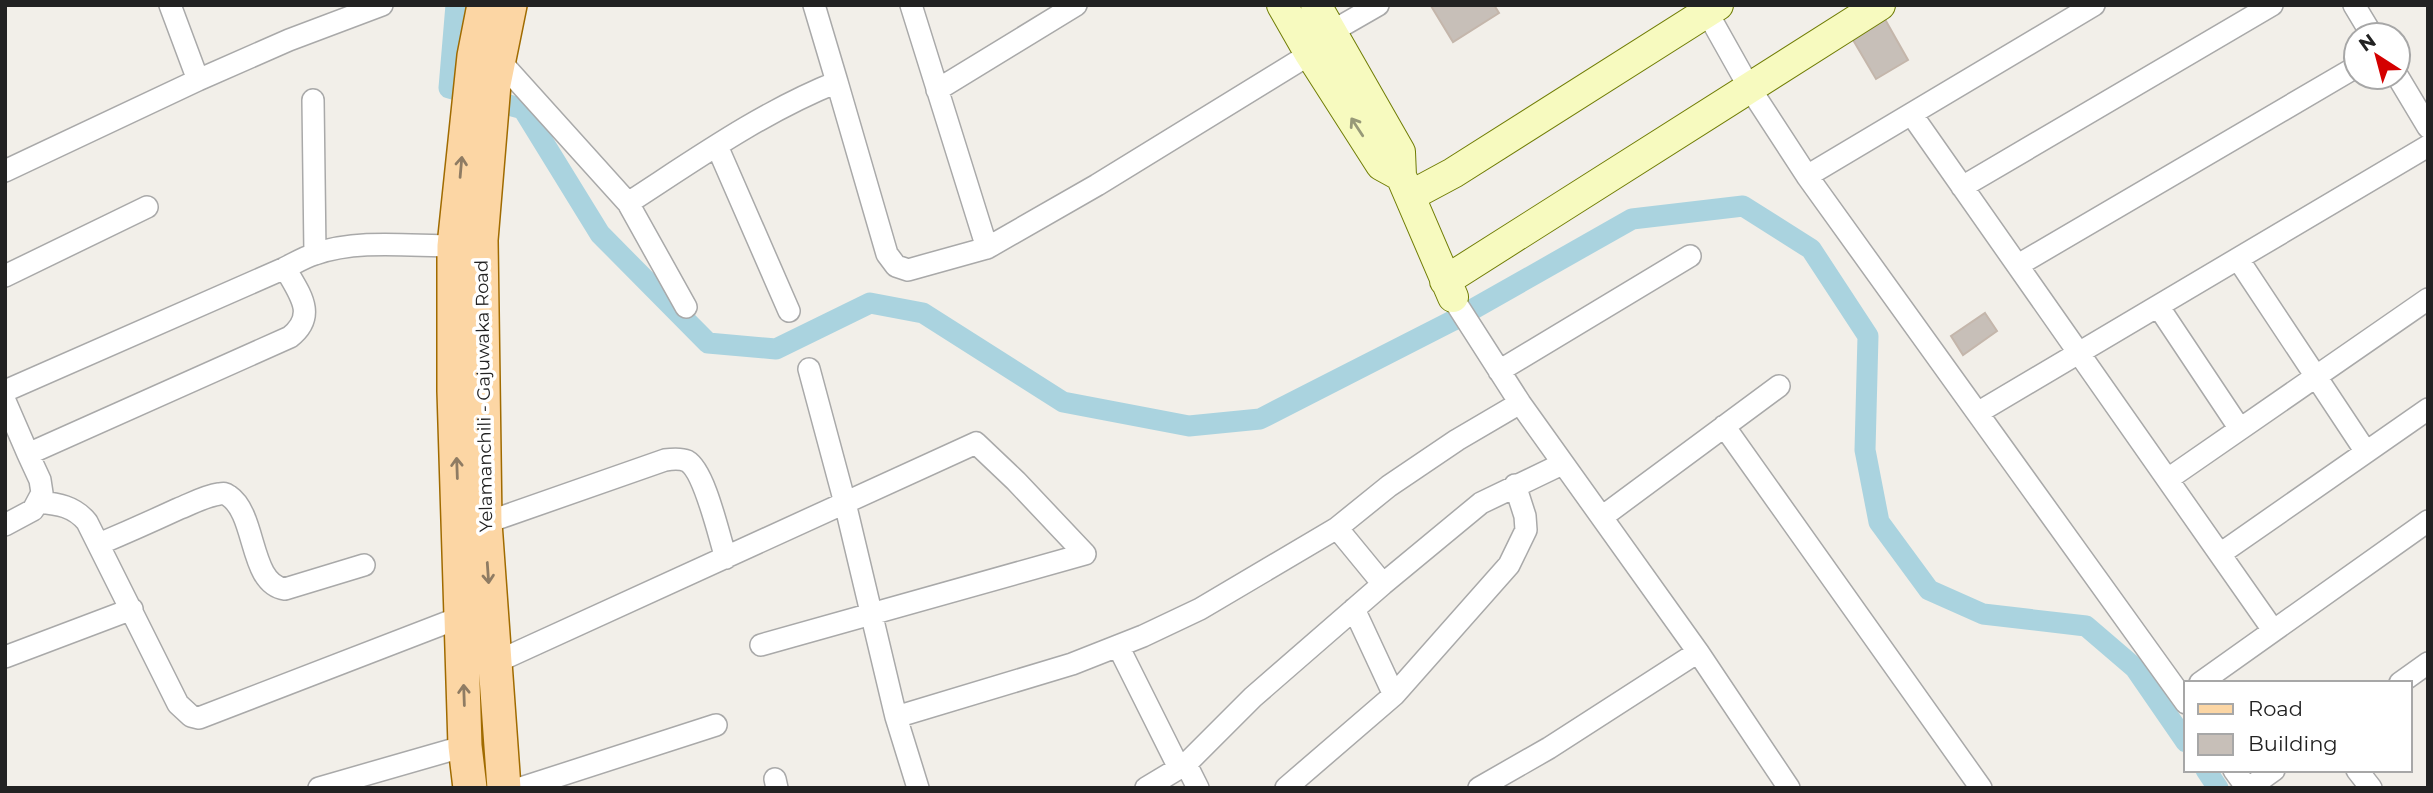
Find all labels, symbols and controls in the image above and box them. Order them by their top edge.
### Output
north arrow [2342,21,2412,91]
text: N [2354,29,2380,56]
one-way arrow [1349,117,1363,137]
one-way arrow [455,156,468,179]
street label: Yelamanchili - Gajuwaka Road [471,260,497,532]
one-way arrow [450,457,463,480]
one-way arrow [482,561,495,584]
legend [2184,681,2412,772]
one-way arrow [457,684,471,707]
text: Road [2248,696,2303,721]
text: Building [2248,731,2338,756]

